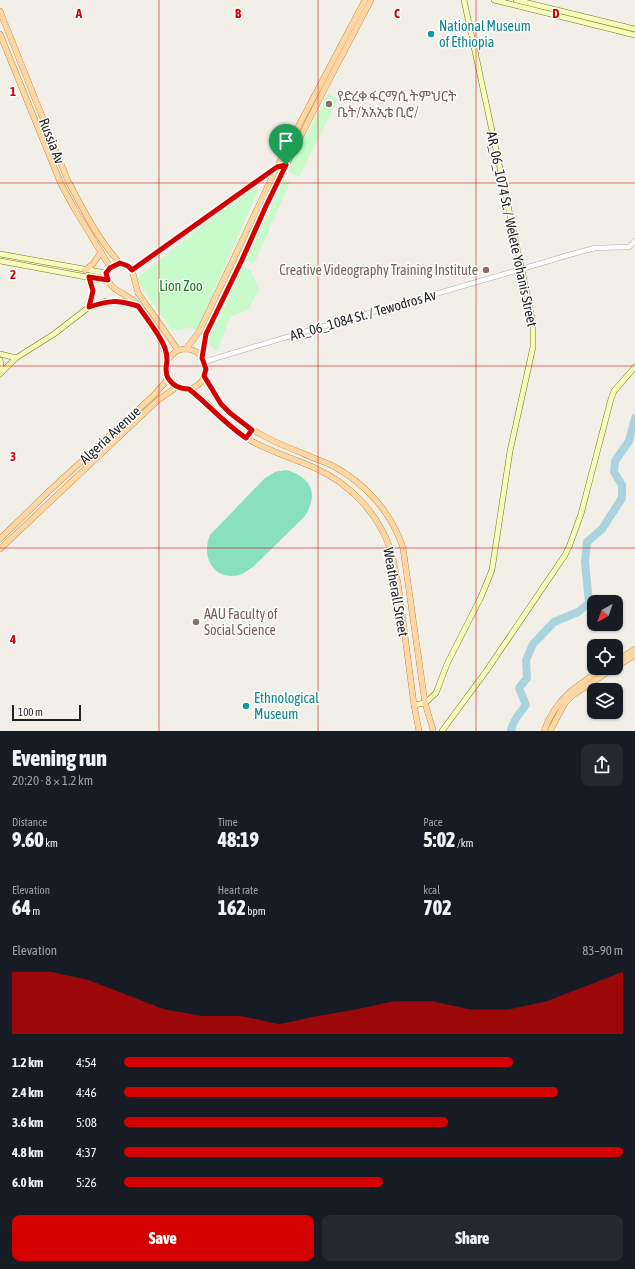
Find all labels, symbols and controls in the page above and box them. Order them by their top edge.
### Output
text: A [75,6,83,21]
text: B [235,6,242,21]
text: C [394,6,400,21]
text: D [552,6,560,21]
place label: National Museum of Ethiopia [439,18,531,50]
marker: National Museum of Ethiopia [426,29,436,39]
text: 1 [10,84,16,99]
place label: የድረቀ ፋርማሲ ትምህርት ቤት/አአኢቴ ቢሮ/ [337,88,457,120]
marker: የድረቀ ፋርማሲ ትምህርት ቤት/አአኢቴ ቢሮ/ [324,99,334,109]
street label: Russia Av [36,116,68,166]
pin [269,124,303,165]
icon: arrive [275,130,297,152]
street label: AR_06_1074 St. / Welete Yohanis Street [483,130,541,328]
place label: Creative Videography Training Institute [279,262,478,278]
marker: Creative Videography Training Institute [481,265,491,275]
text: 2 [10,267,16,282]
park label: Lion Zoo [159,278,203,294]
street label: AR_06_1084 St. / Tewodros Av [288,286,438,344]
street label: Algeria Avenue [76,403,144,467]
text: 3 [10,449,16,464]
street label: Weatherall Street [380,546,412,638]
north arrow [587,595,623,631]
map controls [587,595,623,719]
place label: AAU Faculty of Social Science [204,606,278,638]
marker: AAU Faculty of Social Science [191,617,201,627]
text: 4 [9,632,16,647]
button: locate [587,639,623,675]
button: layers [587,683,623,719]
place label: Ethnological Museum [254,690,319,722]
marker: Ethnological Museum [241,701,251,711]
scale bar [12,703,81,722]
text: 100 m [18,706,43,718]
button: share [581,744,623,786]
text: Evening run [12,745,107,771]
text: 20:20 · 8 × 1.2 km [12,773,93,788]
text: Distance [12,816,47,828]
text: Time [218,816,238,828]
text: Pace [423,816,443,828]
text: 9.60 [12,828,44,851]
text: 48:19 [218,828,259,851]
text: 5:02 [423,828,456,851]
text: km [44,837,58,849]
text: /km [456,837,474,849]
text: Elevation [12,884,50,896]
text: Heart rate [218,884,258,896]
text: kcal [423,884,440,896]
text: 64 [12,896,31,919]
text: 162 [218,896,246,919]
text: 702 [423,896,452,919]
text: m [31,905,40,917]
text: bpm [246,905,266,917]
text: Elevation [12,943,57,958]
text: 83–90 m [582,943,623,958]
text: 1.2 km [12,1055,43,1070]
text: 4:54 [76,1055,97,1070]
text: 2.4 km [12,1085,43,1100]
text: 4:46 [76,1085,97,1100]
text: 3.6 km [12,1115,43,1130]
text: 5:08 [76,1115,97,1130]
text: 4.8 km [12,1145,43,1160]
text: 4:37 [76,1145,97,1160]
text: 6.0 km [12,1175,43,1190]
text: 5:26 [76,1175,97,1190]
button: Save [12,1215,314,1261]
button: Share [322,1215,623,1261]

